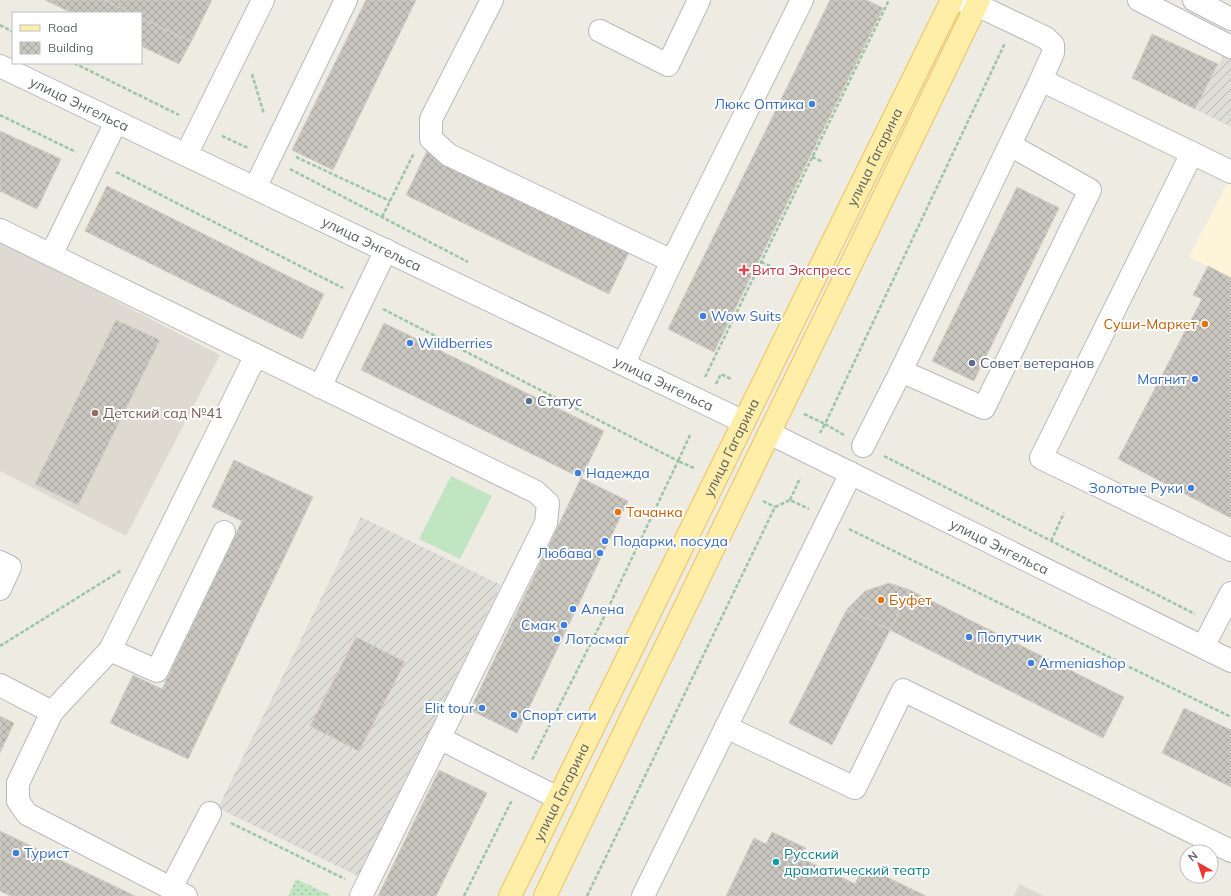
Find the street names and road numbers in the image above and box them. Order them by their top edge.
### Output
street label: улица Энгельса [27,73,132,135]
street label: улица Гагарина [843,105,906,209]
street label: улица Энгельса [319,212,424,275]
street label: улица Энгельса [611,352,717,415]
street label: улица Гагарина [699,395,763,500]
street label: улица Энгельса [947,515,1052,579]
street label: улица Гагарина [529,740,593,844]

